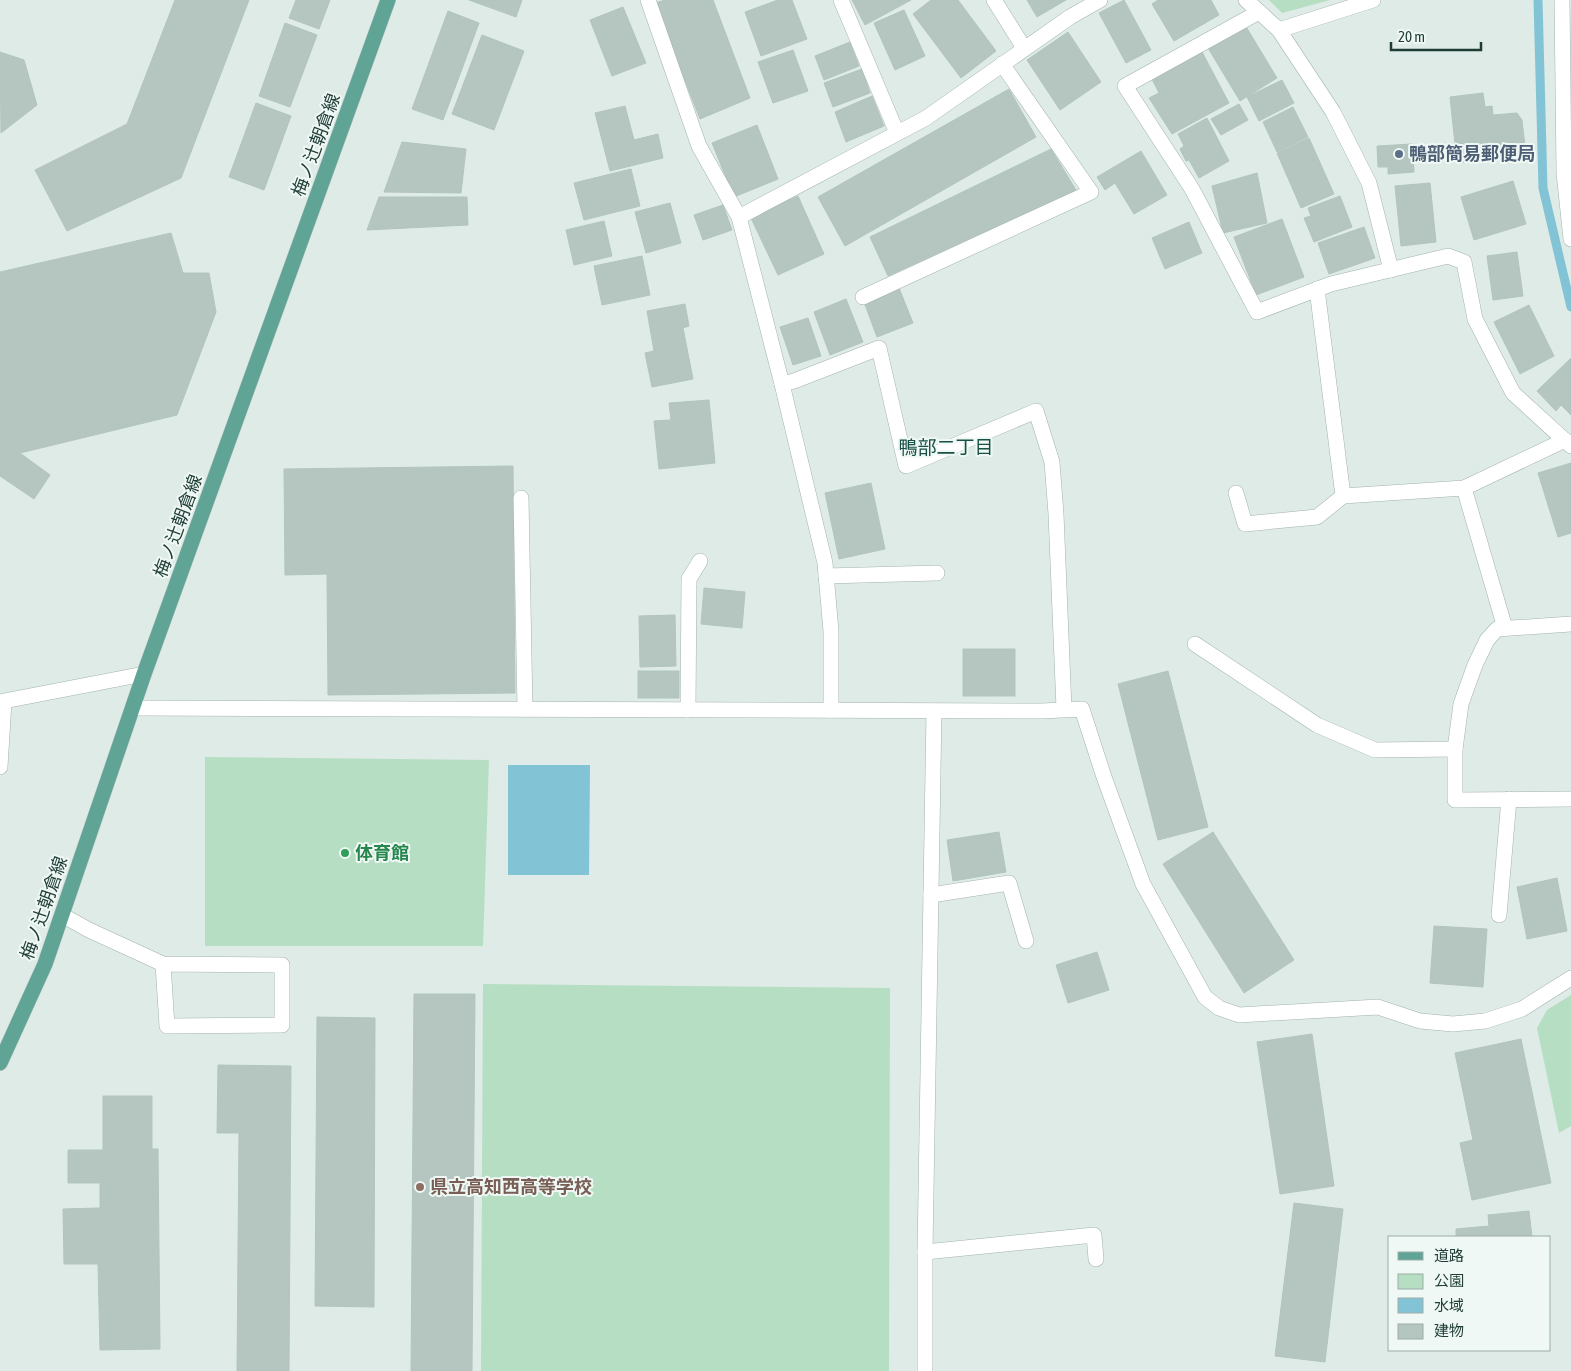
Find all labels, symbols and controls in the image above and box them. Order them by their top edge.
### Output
scale bar [1391,20,1481,52]
text: 20 m [1398,28,1425,45]
street label: 梅ノ辻朝倉線 [287,90,344,199]
place label: 鴨部簡易郵便局 [1409,143,1535,164]
marker: 鴨部簡易郵便局 [1393,148,1405,160]
district label: 鴨部二丁目 [898,436,994,458]
street label: 梅ノ辻朝倉線 [149,471,206,580]
place label: 体育館 [355,842,409,863]
marker: 体育館 [339,847,351,859]
street label: 梅ノ辻朝倉線 [16,853,71,962]
place label: 県立高知西高等学校 [430,1176,592,1197]
marker: 県立高知西高等学校 [414,1181,426,1193]
legend [1388,1236,1551,1351]
text: 道路 [1434,1247,1464,1264]
text: 公園 [1434,1272,1464,1289]
text: 水域 [1434,1297,1464,1314]
text: 建物 [1434,1322,1464,1339]

